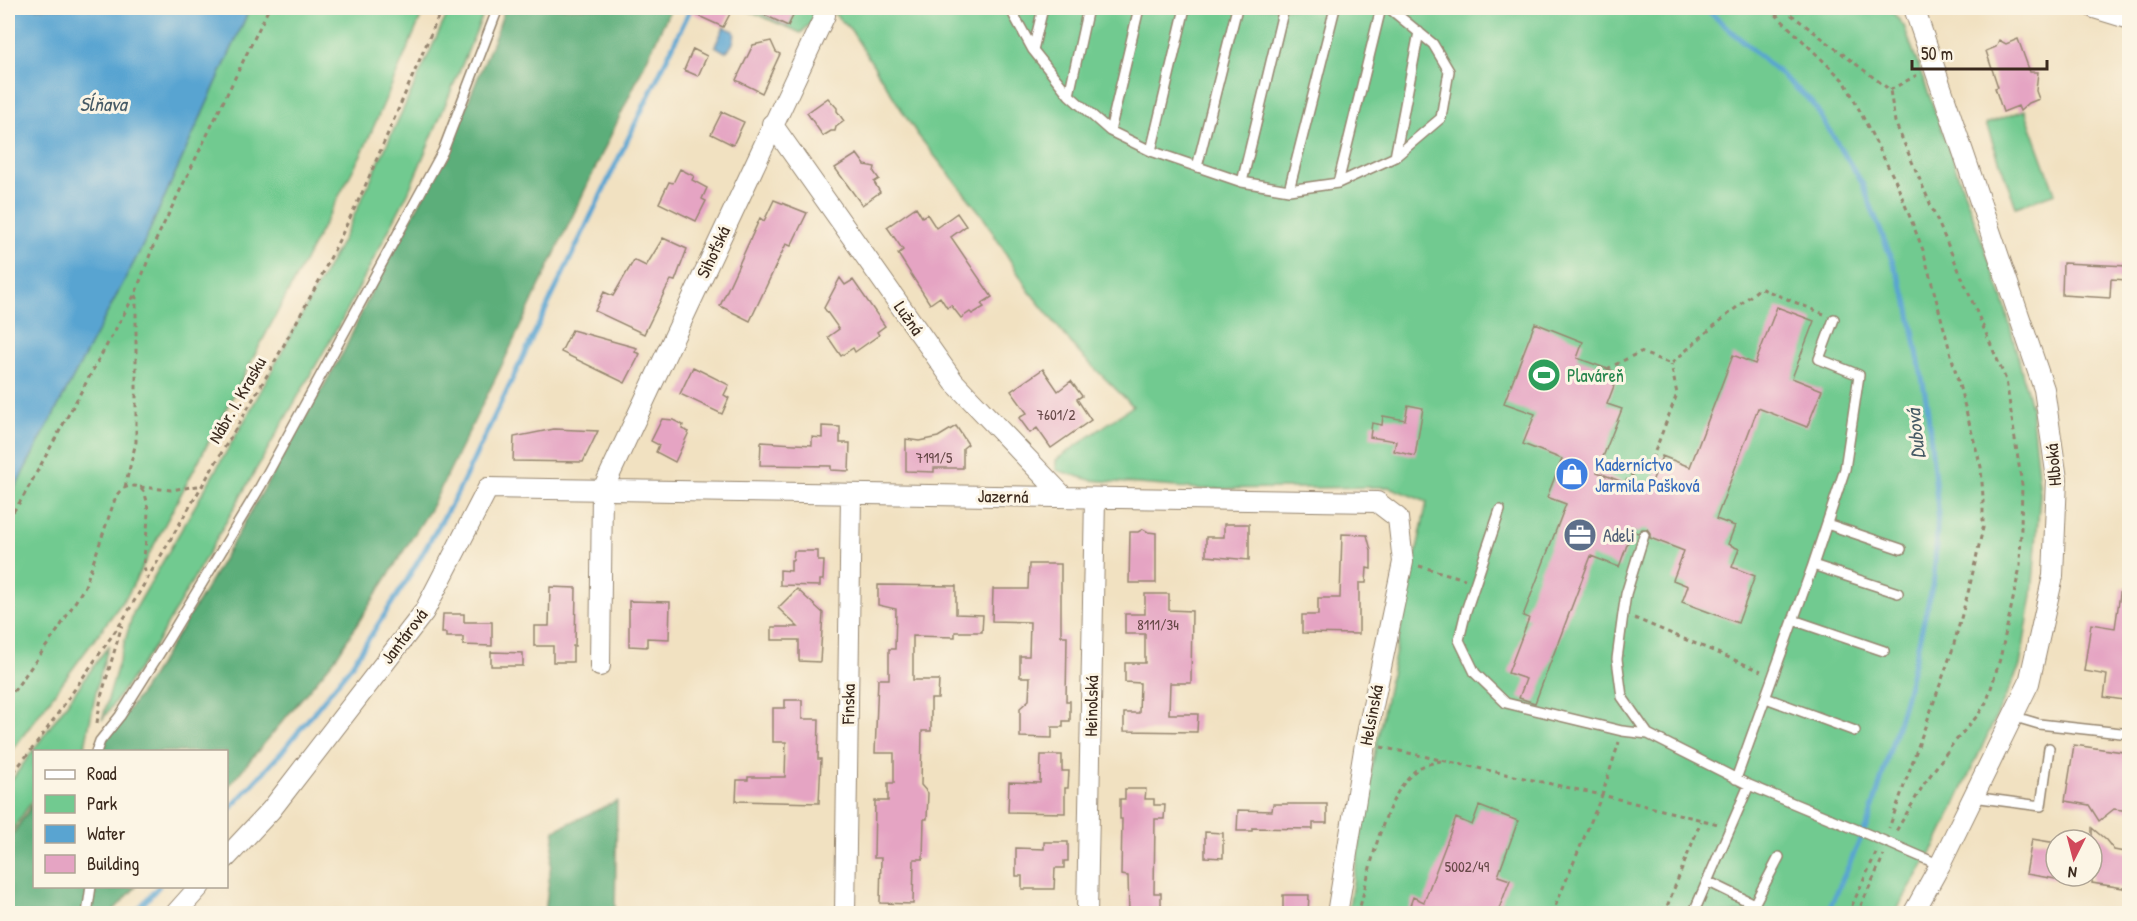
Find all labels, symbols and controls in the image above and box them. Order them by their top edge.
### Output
scale bar [1912,33,2047,71]
text: 50 m [1921,41,1953,66]
water label: Sĺňava [79,90,129,117]
street label: Sihoťská [690,222,736,282]
street label: Lužná [888,296,930,340]
street label: Nábr. I. Krasku [202,352,272,448]
sports icon: Plaváreň [1526,357,1562,393]
place label: Plaváreň [1567,363,1624,388]
house number: 7601/2 [1037,404,1075,425]
water label: Dubová [1899,406,1931,460]
street label: Hlboká [2039,443,2067,487]
house number: 7191/5 [916,447,953,468]
place label: Kaderníctvo Jarmila Pašková [1595,452,1700,498]
shop icon: Kaderníctvo Jarmila Pašková [1554,456,1590,492]
street label: Jazerná [977,483,1029,509]
office icon: Adeli [1562,517,1598,553]
place label: Adeli [1603,523,1635,548]
street label: Jantárová [375,603,433,669]
house number: 8111/34 [1137,614,1179,635]
street label: Heinolská [1078,675,1104,737]
street label: Helsinská [1353,683,1389,747]
street label: Fínska [835,684,861,725]
legend [33,750,228,888]
text: Road [87,761,117,786]
text: Park [87,791,118,816]
text: Water [87,821,125,846]
north arrow [2044,828,2104,888]
text: Building [87,851,139,876]
house number: 5002/49 [1445,856,1490,877]
text: N [2067,861,2078,884]

